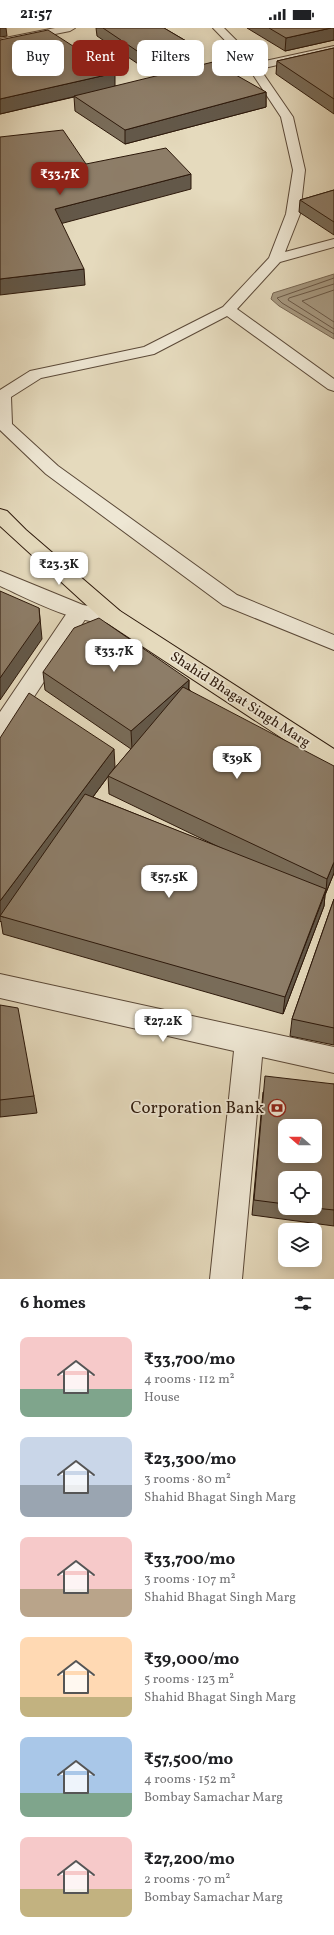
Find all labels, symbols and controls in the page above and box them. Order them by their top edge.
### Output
text: 21:57 [20,4,52,25]
chip: Buy [12,40,64,76]
chip: Rent [72,40,129,76]
chip: Filters [137,40,204,76]
chip: New [212,40,268,76]
pin: ₹33.7K [27,162,93,196]
text: ₹33.7K [40,166,80,184]
pin: ₹23.3K [26,552,92,586]
text: ₹23.3K [39,556,79,574]
pin: ₹33.7K [81,639,147,673]
text: ₹33.7K [94,643,134,661]
street label: Shahid Bhagat Singh Marg [166,647,314,753]
pin: ₹39K [213,746,261,780]
text: ₹39K [222,750,252,768]
pin: ₹57.5K [136,865,202,899]
text: ₹57.5K [150,869,188,887]
pin: ₹27.2K [130,1009,196,1043]
text: ₹27.2K [144,1013,182,1031]
place label: Corporation Bank [130,1097,264,1120]
bank icon: Corporation Bank [267,1098,287,1118]
north arrow [278,1119,322,1163]
map controls [278,1119,322,1267]
button: locate [278,1171,322,1215]
button: layers [278,1223,322,1267]
text: 6 homes [20,1292,86,1315]
icon: filters [292,1292,314,1314]
text: ₹33,700/mo [144,1348,235,1371]
icon: home [52,1353,100,1401]
text: 4 rooms · 112 m² [144,1371,234,1389]
text: House [144,1389,180,1407]
text: ₹23,300/mo [144,1448,236,1471]
icon: home [52,1453,100,1501]
text: 3 rooms · 80 m² [144,1471,231,1489]
text: Shahid Bhagat Singh Marg [144,1489,296,1507]
text: ₹33,700/mo [144,1548,235,1571]
icon: home [52,1553,100,1601]
text: 3 rooms · 107 m² [144,1571,235,1589]
text: Shahid Bhagat Singh Marg [144,1589,296,1607]
text: ₹39,000/mo [144,1648,239,1671]
icon: home [52,1653,100,1701]
text: 5 rooms · 123 m² [144,1671,234,1689]
text: Shahid Bhagat Singh Marg [144,1689,296,1707]
text: ₹57,500/mo [144,1748,233,1771]
icon: home [52,1753,100,1801]
text: 4 rooms · 152 m² [144,1771,236,1789]
text: Bombay Samachar Marg [144,1789,283,1807]
text: ₹27,200/mo [144,1848,235,1871]
icon: home [52,1853,100,1901]
text: 2 rooms · 70 m² [144,1871,230,1889]
text: Bombay Samachar Marg [144,1889,283,1907]

